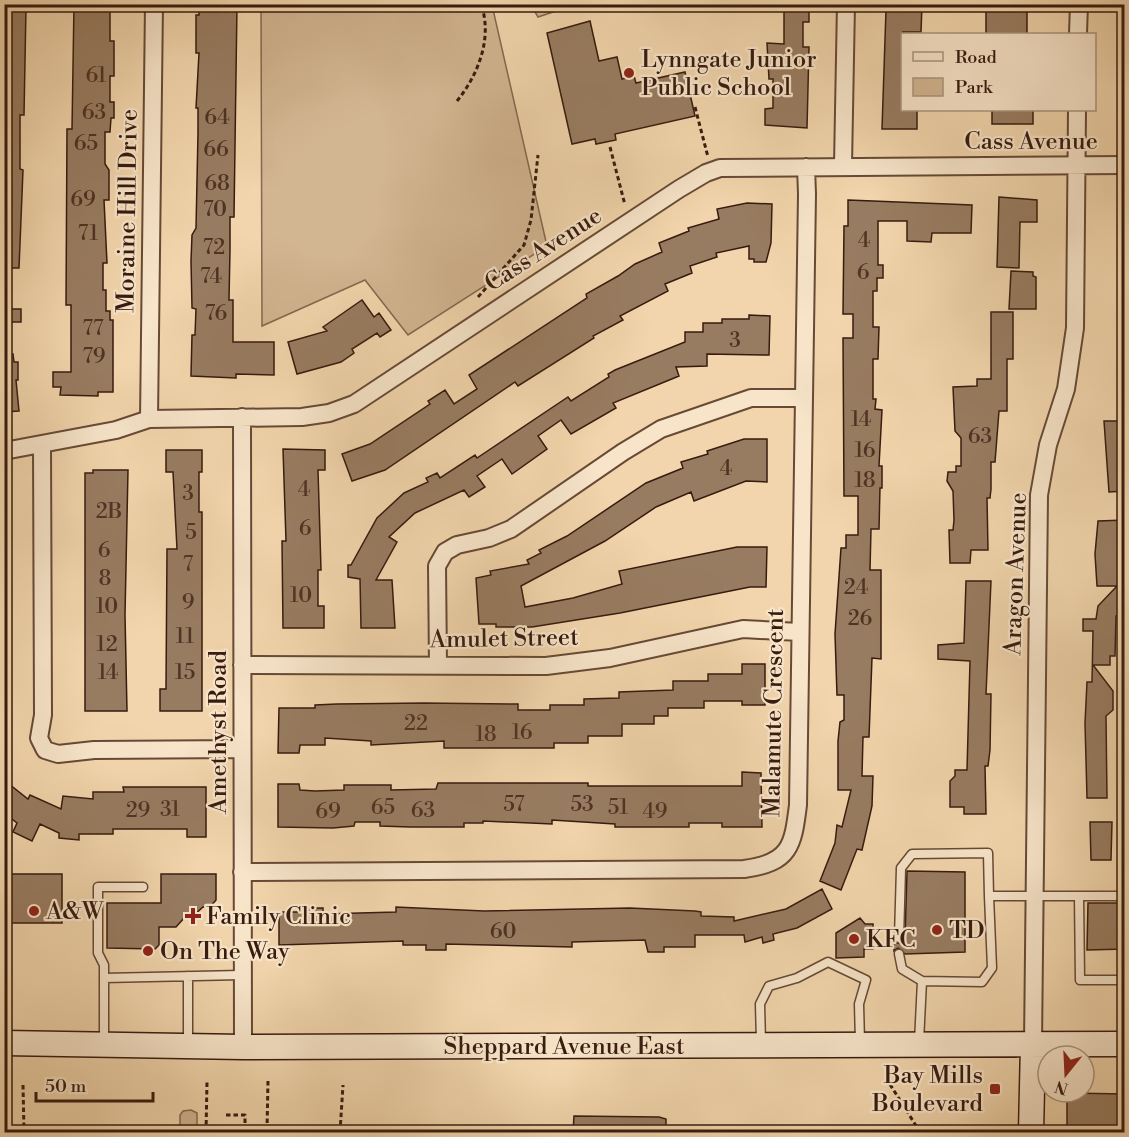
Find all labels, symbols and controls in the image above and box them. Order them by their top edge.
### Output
legend [901,33,1096,111]
place label: Lynngate Junior Public School [641,45,817,103]
text: Road [955,46,998,69]
house number: 61 [85,63,107,89]
marker: Lynngate Junior Public School [622,66,636,80]
text: Park [955,76,994,99]
house number: 63 [82,100,106,126]
house number: 64 [204,105,230,131]
street label: Moraine Hill Drive [111,109,145,313]
street label: Cass Avenue [964,127,1098,157]
house number: 65 [74,131,98,157]
house number: 66 [203,137,229,163]
house number: 68 [204,171,230,197]
house number: 69 [70,187,96,213]
house number: 70 [203,197,227,223]
street label: Cass Avenue [479,201,608,299]
house number: 71 [78,221,98,247]
house number: 4 [858,228,870,254]
house number: 72 [203,235,225,261]
house number: 6 [857,260,870,286]
house number: 74 [200,264,222,290]
house number: 76 [205,301,228,327]
house number: 77 [82,316,104,342]
house number: 3 [729,328,741,354]
house number: 79 [83,344,105,370]
house number: 14 [851,407,871,433]
house number: 63 [968,424,992,450]
house number: 16 [854,438,876,464]
house number: 4 [720,456,732,482]
house number: 18 [854,468,876,494]
house number: 4 [298,477,310,503]
house number: 3 [182,481,194,507]
street label: Aragon Avenue [998,492,1034,657]
house number: 2B [96,499,122,525]
house number: 6 [299,516,312,542]
house number: 5 [185,520,197,546]
house number: 6 [98,538,111,564]
house number: 7 [183,552,194,578]
house number: 8 [99,566,111,592]
house number: 24 [844,575,868,601]
house number: 10 [290,583,312,609]
house number: 9 [182,590,194,616]
house number: 10 [96,594,118,620]
house number: 26 [848,606,873,632]
street label: Malamute Crescent [757,608,791,818]
street label: Amulet Street [428,623,579,655]
house number: 11 [176,624,194,650]
house number: 12 [96,632,118,658]
street label: Amethyst Road [204,650,234,815]
house number: 14 [98,660,118,686]
house number: 15 [175,660,195,686]
house number: 22 [404,711,428,737]
house number: 16 [511,720,533,746]
house number: 18 [475,722,497,748]
house number: 57 [503,792,525,818]
house number: 53 [570,792,594,818]
house number: 65 [371,795,395,821]
house number: 51 [608,795,628,821]
house number: 31 [160,797,180,823]
house number: 29 [126,798,150,824]
house number: 63 [411,798,435,824]
house number: 69 [315,799,341,825]
house number: 49 [642,799,668,825]
place label: A&W [45,897,105,927]
place label: Family Clinic [206,902,351,932]
marker: A&W [27,904,41,918]
marker: Family Clinic [184,907,202,925]
place label: TD [949,916,985,946]
house number: 60 [490,919,516,945]
marker: TD [930,923,944,937]
place label: KFC [866,925,916,955]
marker: KFC [847,932,861,946]
place label: On The Way [160,937,290,967]
marker: On The Way [141,944,155,958]
street label: Sheppard Avenue East [444,1032,685,1062]
north arrow [1036,1044,1096,1104]
place label: Bay Mills Boulevard [871,1061,983,1119]
scale bar [36,1065,153,1103]
text: 50 m [45,1075,87,1098]
text: N [1052,1076,1071,1099]
marker: Bay Mills Boulevard [988,1082,1002,1096]

